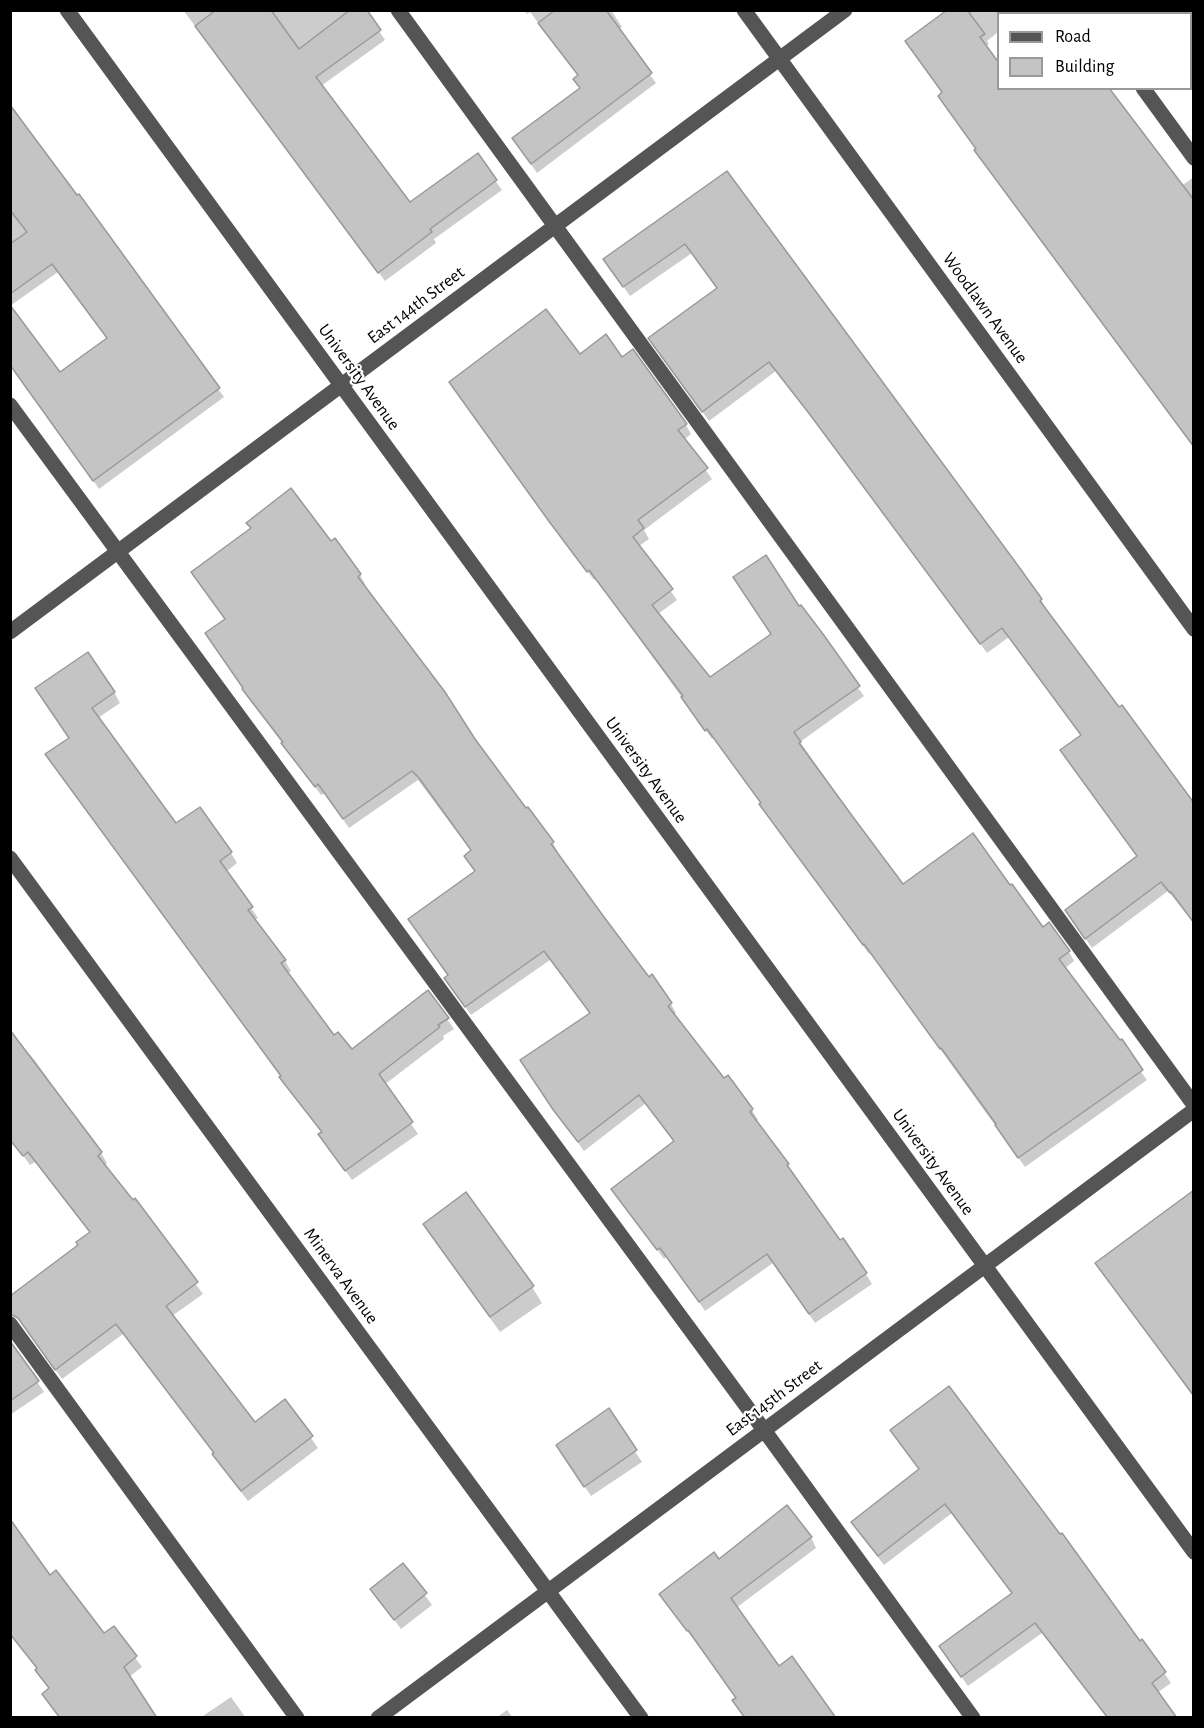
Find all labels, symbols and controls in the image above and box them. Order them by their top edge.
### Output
legend [997,12,1192,90]
text: Road [1055,28,1091,46]
text: Building [1055,58,1114,76]
street label: Woodlawn Avenue [938,248,1032,368]
street label: East 144th Street [363,261,469,349]
street label: University Avenue [313,320,405,434]
street label: University Avenue [600,713,692,827]
street label: University Avenue [887,1105,979,1219]
street label: Minerva Avenue [299,1224,383,1328]
street label: East 145th Street [722,1355,826,1441]

